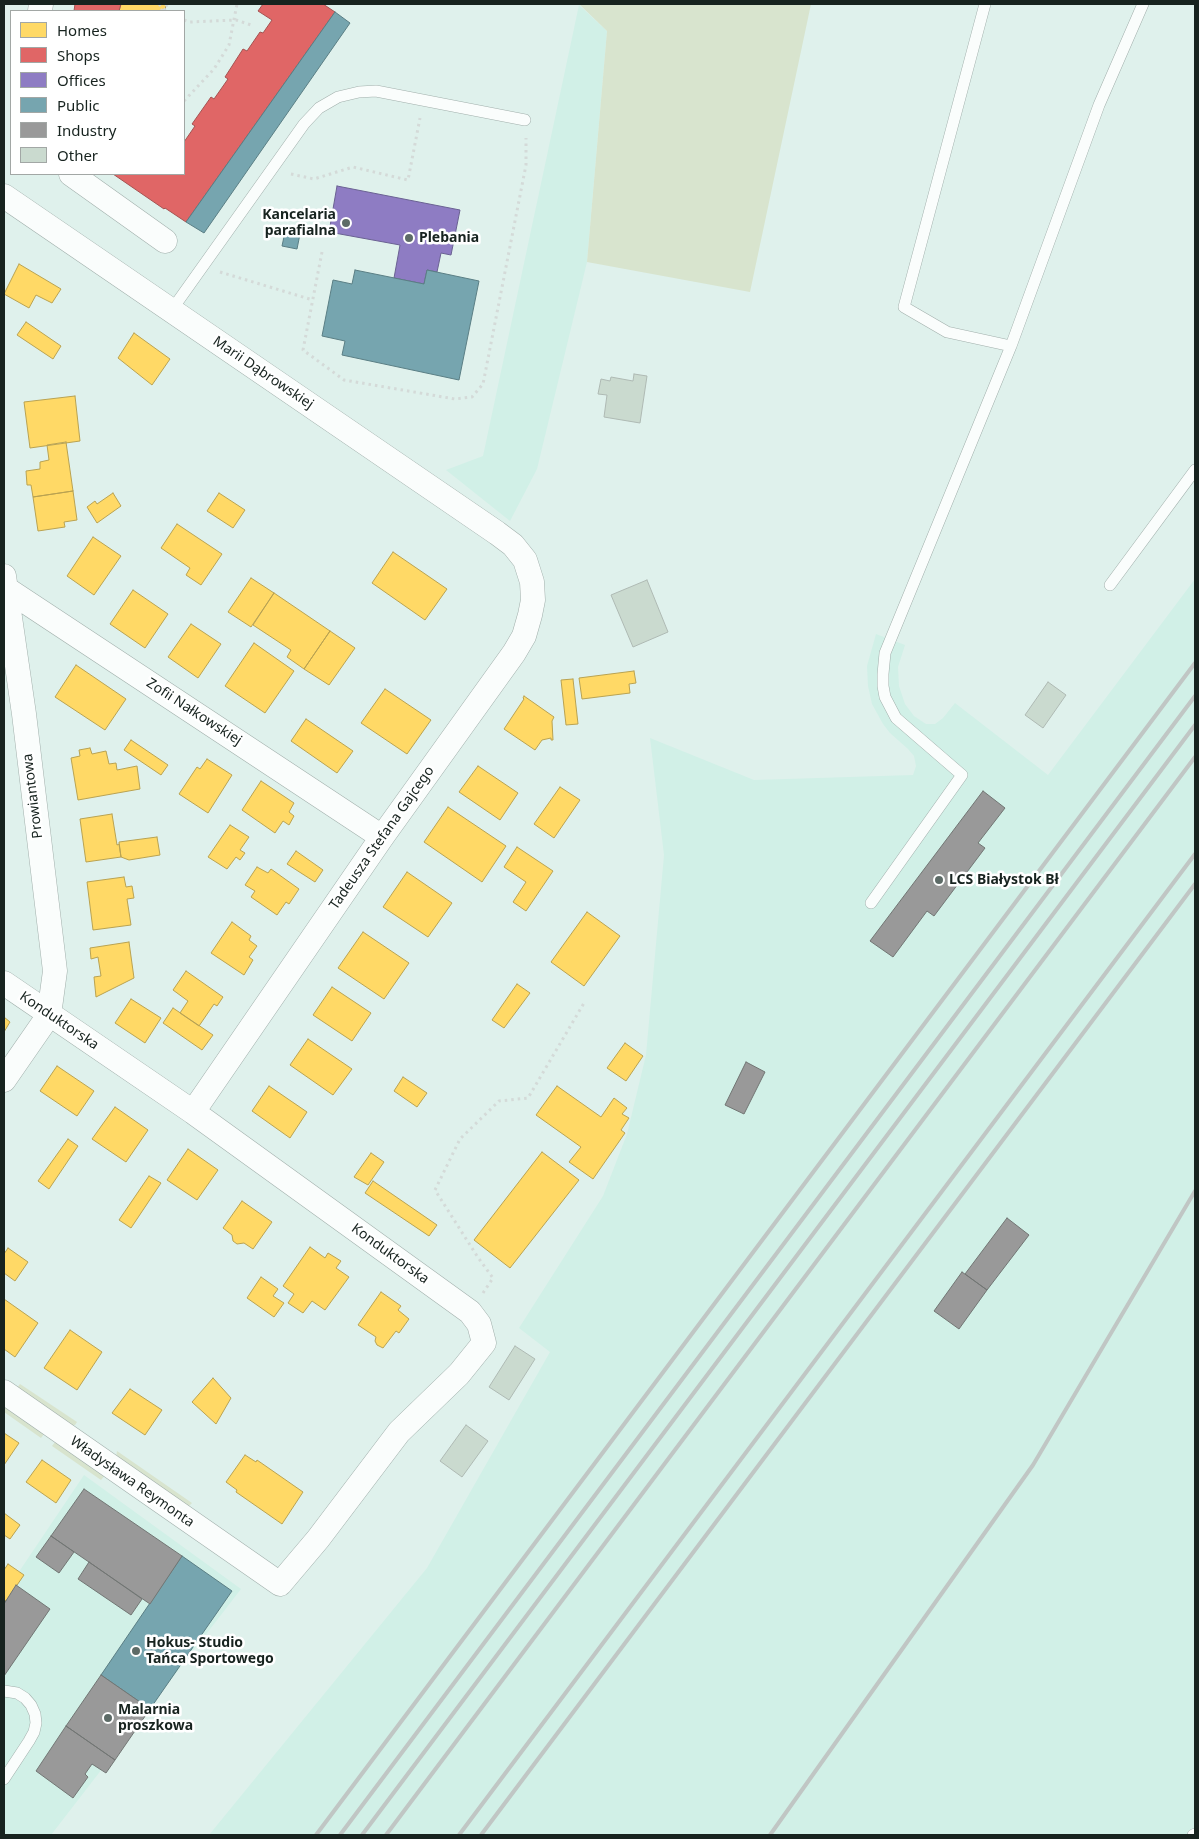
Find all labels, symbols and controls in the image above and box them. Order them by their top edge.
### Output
legend [10,10,185,175]
text: Homes [57,20,107,40]
text: Shops [57,45,100,65]
text: Offices [57,70,106,90]
text: Public [57,95,100,115]
text: Industry [57,120,116,140]
text: Other [57,145,98,165]
place label: Kancelaria parafialna [262,207,336,240]
marker: Kancelaria parafialna [340,217,352,229]
place label: Plebania [419,230,479,246]
marker: Plebania [403,232,415,244]
street label: Marii Dąbrowskiej [209,333,317,413]
street label: Zofii Nałkowskiej [143,675,245,749]
street label: Prowiantowa [19,753,47,839]
street label: Tadeusza Stefana Gajcego [326,763,438,913]
place label: LCS Białystok Bł [949,872,1059,888]
marker: LCS Białystok Bł [933,874,945,886]
street label: Konduktorska [16,988,102,1054]
street label: Konduktorska [348,1220,432,1288]
street label: Władysława Reymonta [67,1433,197,1531]
place label: Hokus- Studio Tańca Sportowego [146,1635,274,1668]
marker: Hokus- Studio Tańca Sportowego [130,1645,142,1657]
place label: Malarnia proszkowa [118,1702,193,1734]
marker: Malarnia proszkowa [102,1712,114,1724]

